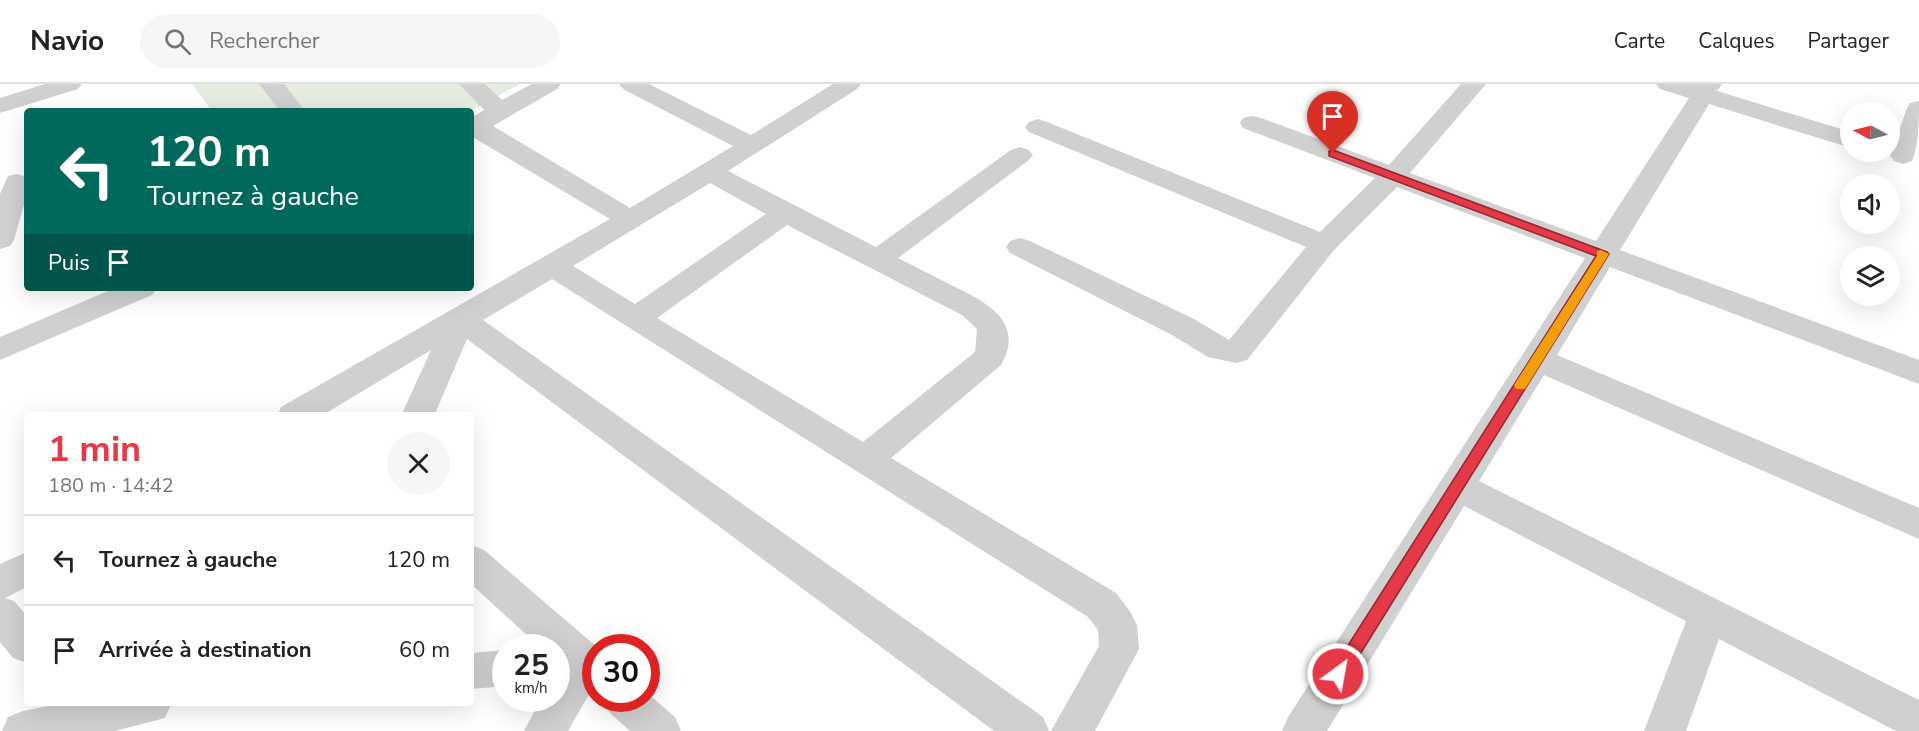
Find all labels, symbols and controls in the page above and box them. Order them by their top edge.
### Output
search box [140,14,560,68]
text: Navio [30,22,104,60]
icon: search [161,25,194,58]
text: Rechercher [209,26,320,56]
text: Carte [1614,27,1665,55]
text: Calques [1698,27,1775,55]
text: Partager [1808,27,1889,55]
pin [1307,91,1358,153]
icon: arrive [1316,100,1349,133]
north arrow [1840,102,1900,162]
map controls [1840,102,1900,306]
text: 120 m [147,124,271,181]
icon: left [48,132,126,210]
button: sound [1840,174,1900,234]
text: Tournez à gauche [147,178,359,215]
icon: arrive [102,246,135,279]
button: layers [1840,246,1900,306]
text: Puis [48,248,90,278]
text: 1 min [48,425,141,474]
button: close [387,432,450,495]
text: 180 m · 14:42 [48,472,174,499]
icon: left [48,544,81,577]
text: Tournez à gauche [99,545,277,575]
text: 120 m [386,545,450,575]
icon: arrive [48,634,81,667]
speed limit sign: 30 [582,634,660,712]
text: Arrivée à destination [99,635,312,665]
text: 60 m [399,635,450,665]
position arrow [1306,642,1370,706]
text: 25 [513,645,549,686]
text: km/h [514,678,548,698]

